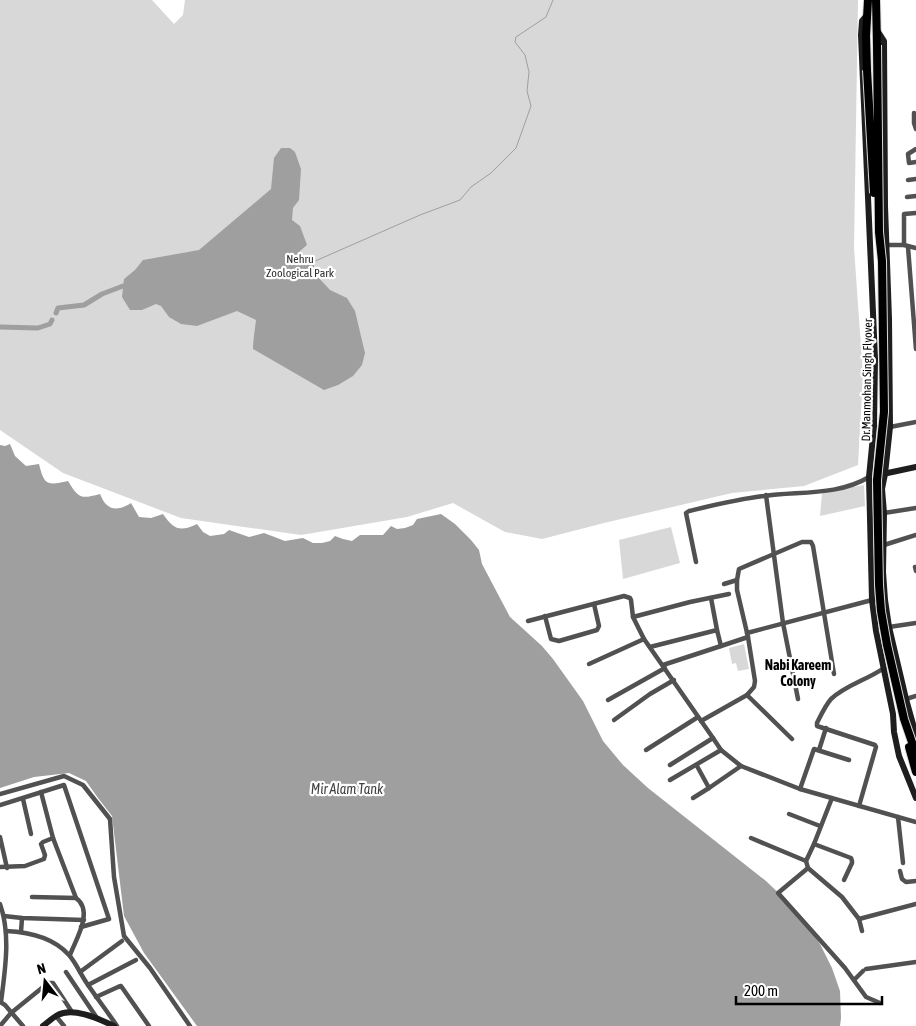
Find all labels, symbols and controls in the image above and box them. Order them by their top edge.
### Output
park label: Nehru Zoological Park [266,252,335,280]
street label: Dr.Manmohan Singh Flyover [859,318,875,442]
district label: Nabi Kareem Colony [765,657,831,689]
water label: Mir Alam Tank [311,781,384,797]
north arrow [20,956,70,1006]
text: N [35,960,48,977]
scale bar [736,974,882,1006]
text: 200 m [744,982,778,999]

